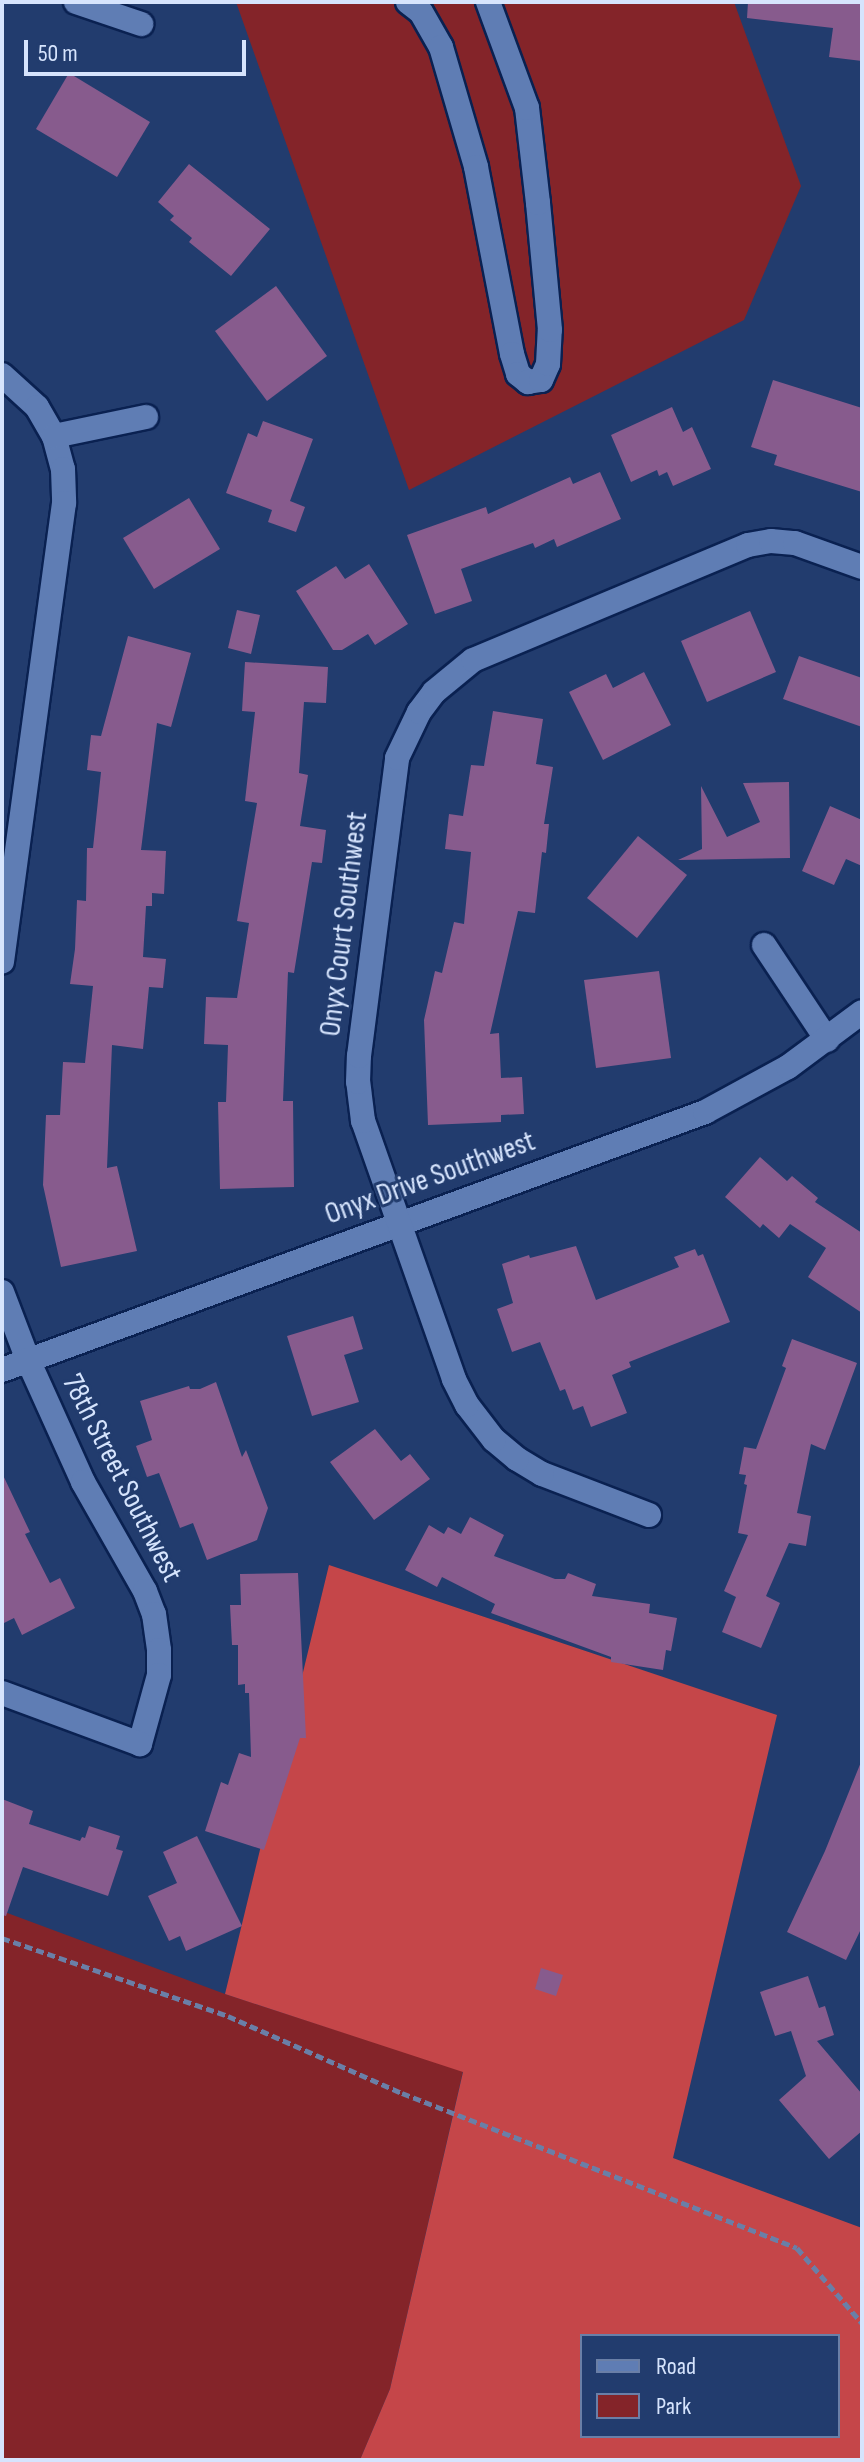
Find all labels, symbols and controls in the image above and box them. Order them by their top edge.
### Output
scale bar [28,24,250,74]
text: 50 m [38,39,78,68]
street label: Onyx Court Southwest [312,810,376,1038]
street label: Onyx Drive Southwest [320,1123,540,1233]
street label: 78th Street Southwest [54,1368,190,1588]
legend [580,2334,840,2438]
text: Road [656,2352,696,2381]
text: Park [656,2392,691,2421]

